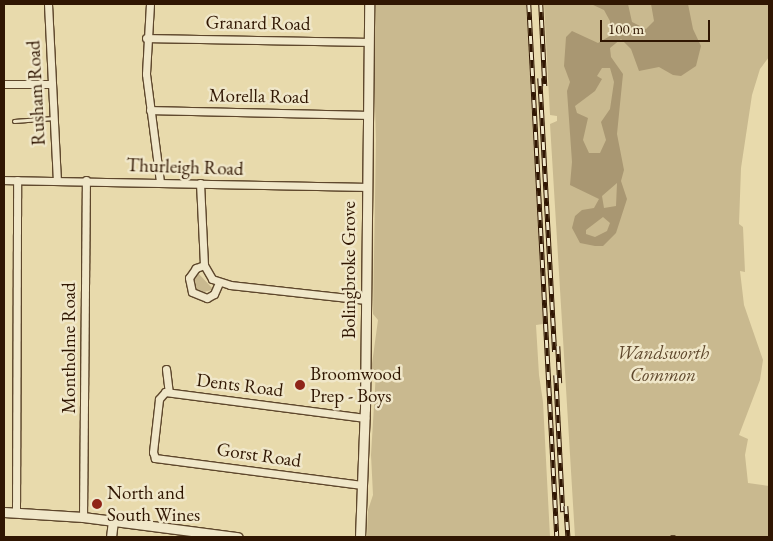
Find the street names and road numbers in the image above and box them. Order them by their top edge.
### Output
street label: Granard Road [205,11,311,35]
street label: Rusham Road [22,40,50,146]
street label: Morella Road [209,84,309,108]
street label: Thurleigh Road [126,154,244,180]
street label: Bolingbroke Grove [338,201,360,339]
street label: Montholme Road [58,282,80,414]
street label: Dents Road [195,368,285,402]
street label: Gorst Road [215,438,303,472]

